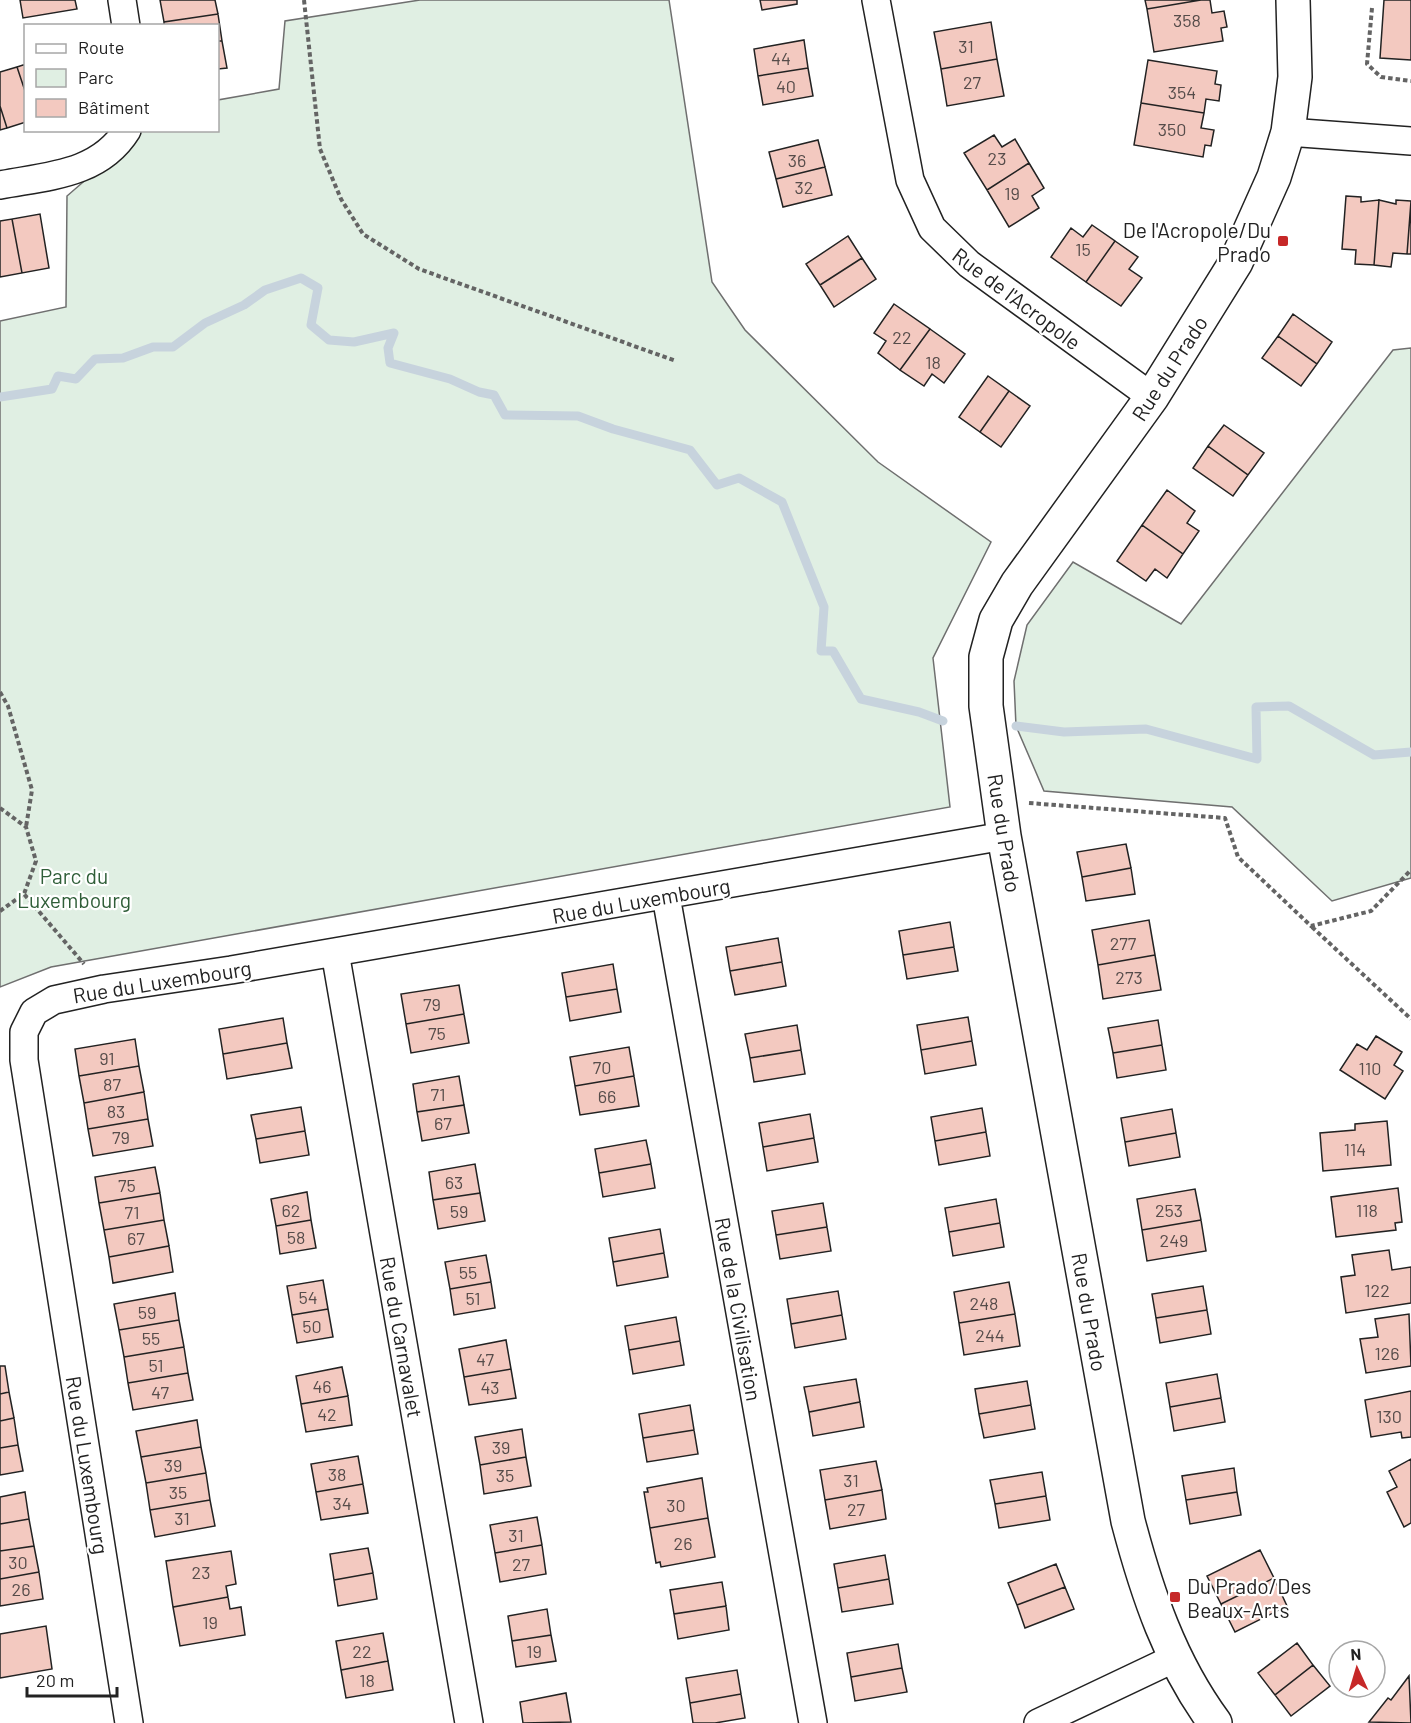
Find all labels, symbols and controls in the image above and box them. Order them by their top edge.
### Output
house number: 358 [1173,9,1201,31]
legend [24,24,219,132]
house number: 31 [958,35,974,57]
text: Route [78,36,124,58]
house number: 44 [771,47,791,69]
text: Parc [78,66,114,88]
house number: 27 [963,71,982,93]
house number: 40 [776,75,796,97]
house number: 354 [1168,81,1196,103]
text: Bâtiment [78,96,150,118]
house number: 350 [1158,118,1186,140]
house number: 23 [988,147,1006,169]
house number: 36 [788,149,806,171]
house number: 32 [795,176,813,198]
house number: 19 [1004,182,1020,204]
place label: De l'Acropole/Du Prado [1123,217,1271,266]
marker: De l'Acropole/Du Prado [1276,234,1290,248]
house number: 15 [1075,238,1091,260]
street label: Rue de l'Acropole [948,242,1086,354]
street label: Rue du Prado [1126,311,1212,425]
house number: 22 [892,326,912,348]
house number: 18 [925,351,941,373]
street label: Rue du Prado [983,772,1027,894]
park label: Parc du Luxembourg [17,863,131,912]
street label: Rue du Luxembourg [550,872,732,928]
house number: 277 [1110,932,1137,954]
street label: Rue du Luxembourg [71,955,253,1007]
house number: 273 [1115,966,1143,988]
house number: 79 [423,993,441,1015]
house number: 75 [428,1022,446,1044]
house number: 91 [99,1047,115,1069]
house number: 70 [593,1056,611,1078]
house number: 110 [1359,1057,1381,1079]
house number: 87 [103,1073,121,1095]
house number: 71 [431,1083,445,1105]
house number: 66 [598,1085,616,1107]
house number: 83 [107,1100,125,1122]
house number: 67 [434,1112,452,1134]
house number: 79 [112,1126,130,1148]
house number: 114 [1344,1138,1366,1160]
house number: 63 [445,1171,463,1193]
house number: 75 [118,1174,136,1196]
house number: 62 [282,1199,300,1221]
house number: 253 [1155,1199,1183,1221]
house number: 118 [1356,1199,1378,1221]
house number: 59 [450,1200,468,1222]
house number: 71 [125,1201,139,1223]
street label: Rue de la Civilisation [711,1215,767,1403]
house number: 58 [287,1226,305,1248]
house number: 67 [127,1227,145,1249]
house number: 249 [1160,1229,1188,1251]
street label: Rue du Prado [1067,1251,1113,1373]
street label: Rue du Carnavalet [376,1254,428,1420]
house number: 55 [459,1261,477,1283]
house number: 122 [1364,1279,1390,1301]
house number: 54 [298,1286,318,1308]
house number: 51 [465,1287,481,1309]
house number: 248 [970,1292,998,1314]
house number: 59 [138,1301,156,1323]
house number: 50 [302,1315,322,1337]
house number: 244 [975,1324,1005,1346]
house number: 55 [142,1327,160,1349]
house number: 126 [1374,1342,1400,1364]
house number: 47 [476,1348,494,1370]
house number: 51 [148,1354,164,1376]
street label: Rue du Luxembourg [62,1374,114,1556]
house number: 46 [312,1375,332,1397]
house number: 43 [480,1376,500,1398]
house number: 47 [151,1381,169,1403]
house number: 42 [317,1403,337,1425]
house number: 130 [1376,1405,1402,1427]
house number: 39 [492,1436,510,1458]
house number: 39 [164,1454,182,1476]
house number: 38 [328,1463,346,1485]
house number: 35 [496,1464,514,1486]
house number: 31 [843,1469,859,1491]
house number: 35 [169,1481,187,1503]
house number: 34 [332,1492,352,1514]
house number: 30 [666,1494,686,1516]
house number: 27 [847,1498,866,1520]
house number: 31 [174,1507,190,1529]
house number: 31 [508,1524,524,1546]
house number: 26 [674,1532,692,1554]
house number: 30 [8,1551,28,1573]
house number: 27 [512,1553,531,1575]
house number: 23 [192,1561,210,1583]
place label: Du Prado/Des Beaux-Arts [1187,1573,1311,1622]
house number: 26 [12,1578,30,1600]
marker: Du Prado/Des Beaux-Arts [1168,1590,1182,1604]
house number: 19 [202,1611,218,1633]
north arrow [1327,1639,1387,1699]
house number: 22 [352,1640,372,1662]
house number: 19 [526,1640,542,1662]
text: N [1350,1644,1362,1663]
scale bar [27,1660,117,1698]
text: 20 m [36,1669,74,1691]
house number: 18 [359,1669,375,1691]

